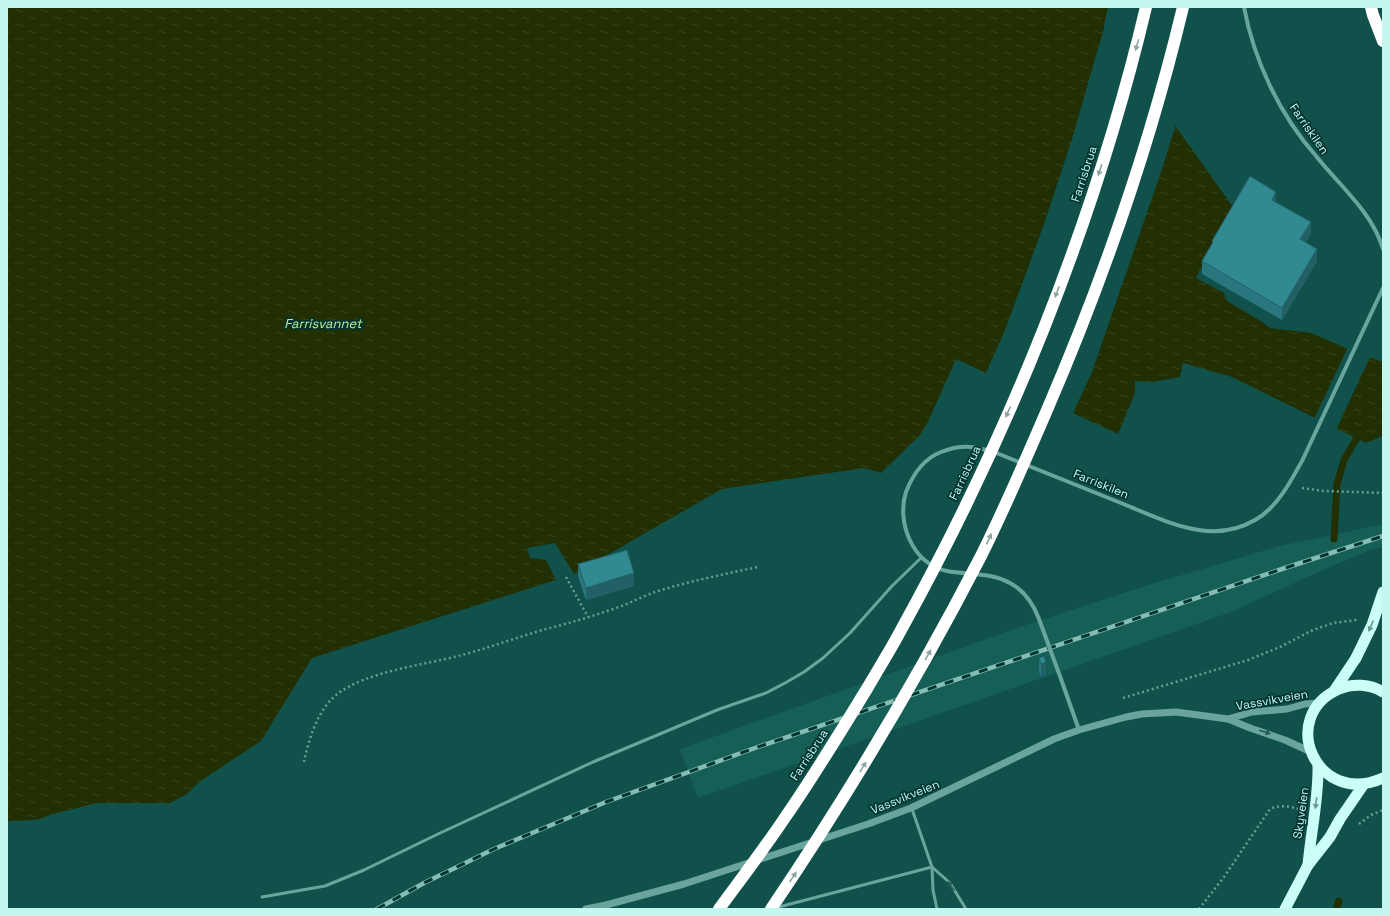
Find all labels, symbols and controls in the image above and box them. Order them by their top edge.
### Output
one-way arrow [1134,39,1140,51]
street label: Farriskilen [1286,100,1332,158]
street label: Farrisbrua [1067,144,1101,204]
one-way arrow [1097,164,1103,176]
one-way arrow [1054,287,1060,299]
water label: Farrisvannet [284,315,363,332]
one-way arrow [1005,407,1011,418]
street label: Farrisbrua [945,443,985,503]
street label: Farriskilen [1071,466,1131,502]
one-way arrow [986,534,992,545]
one-way arrow [1368,620,1374,631]
one-way arrow [925,649,932,660]
street label: Vassvikveien [1235,686,1309,714]
street label: Farrisbrua [786,726,832,784]
one-way arrow [1259,730,1271,736]
one-way arrow [859,762,867,772]
street label: Vassvikveien [868,776,942,818]
street label: Skyveien [1289,786,1313,840]
one-way arrow [1313,797,1320,809]
one-way arrow [789,871,797,882]
one-way arrow [947,881,956,892]

